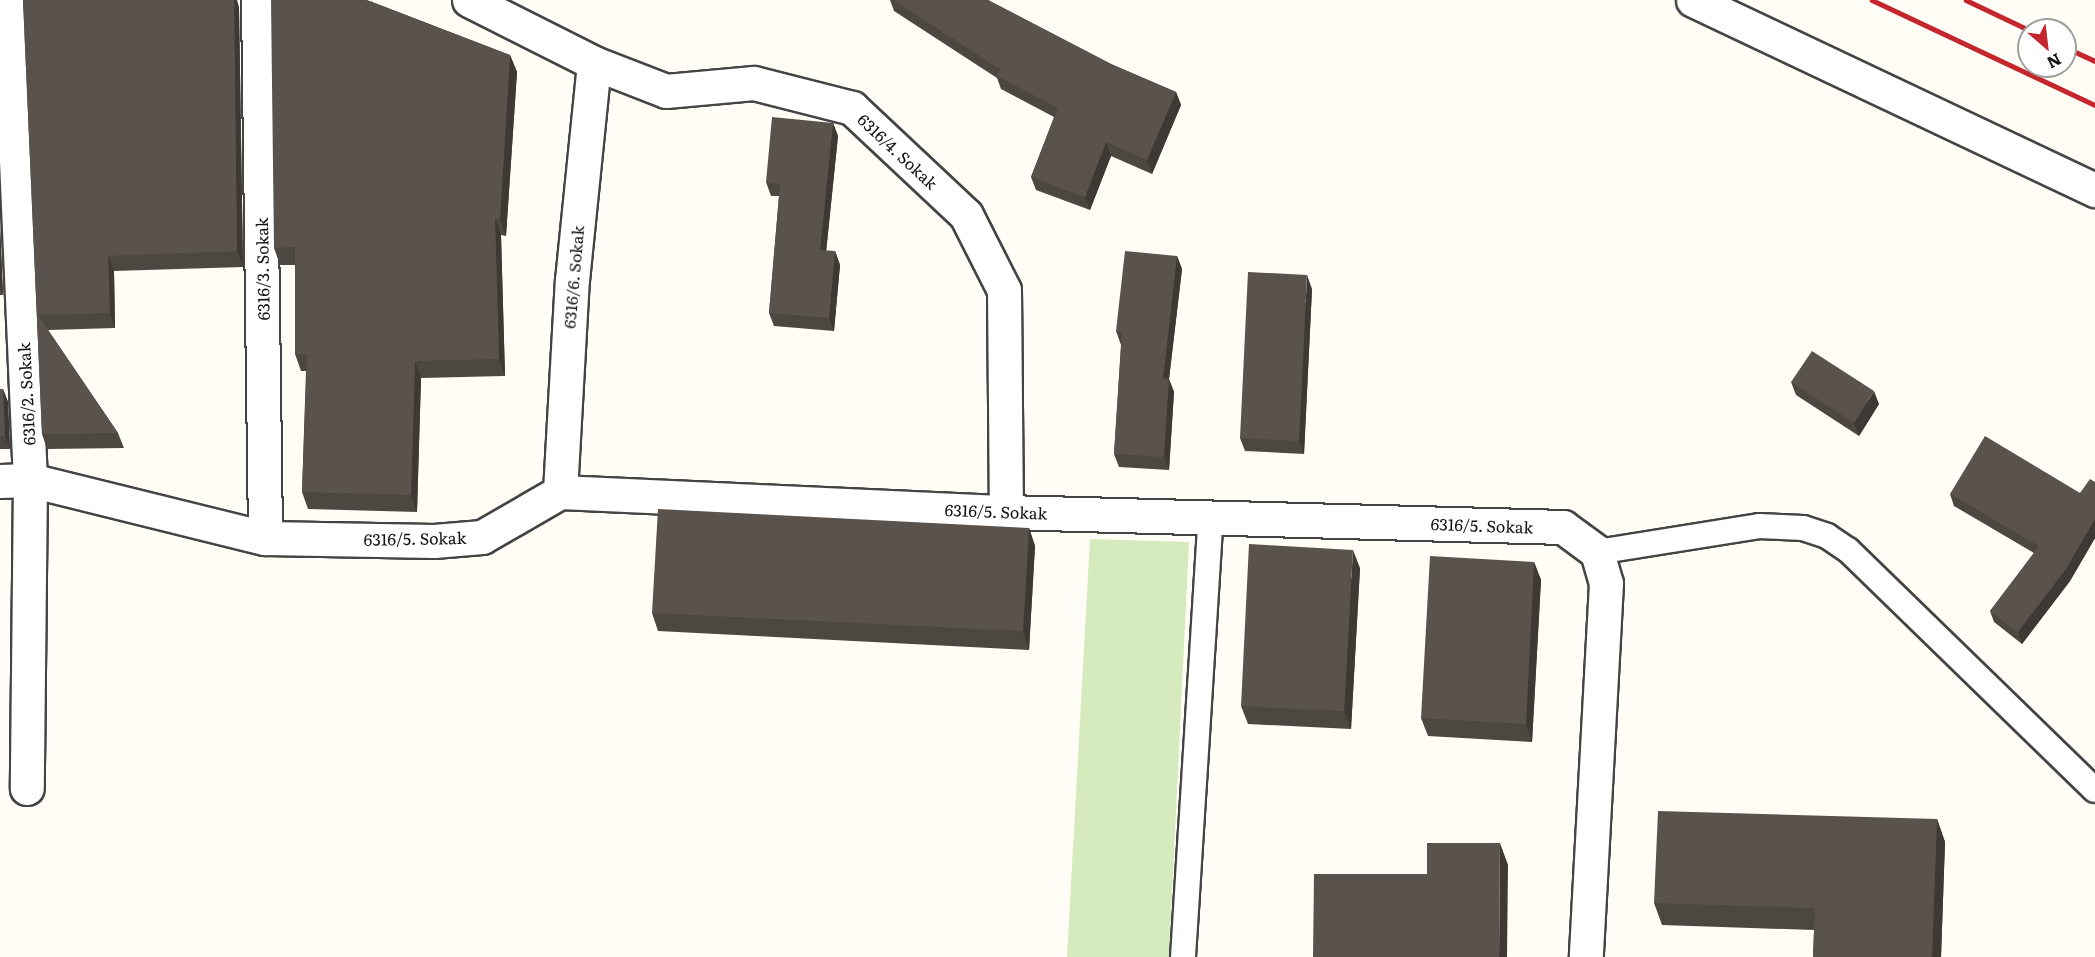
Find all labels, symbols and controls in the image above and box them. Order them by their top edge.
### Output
north arrow [2017,18,2077,78]
text: N [2043,48,2066,76]
street label: 6316/4. Sokak [854,109,942,193]
street label: 6316/3. Sokak [252,217,272,321]
street label: 6316/6. Sokak [559,225,587,329]
street label: 6316/2. Sokak [14,342,38,446]
street label: 6316/5. Sokak [944,500,1048,522]
street label: 6316/5. Sokak [1430,514,1534,536]
street label: 6316/5. Sokak [363,528,467,548]

